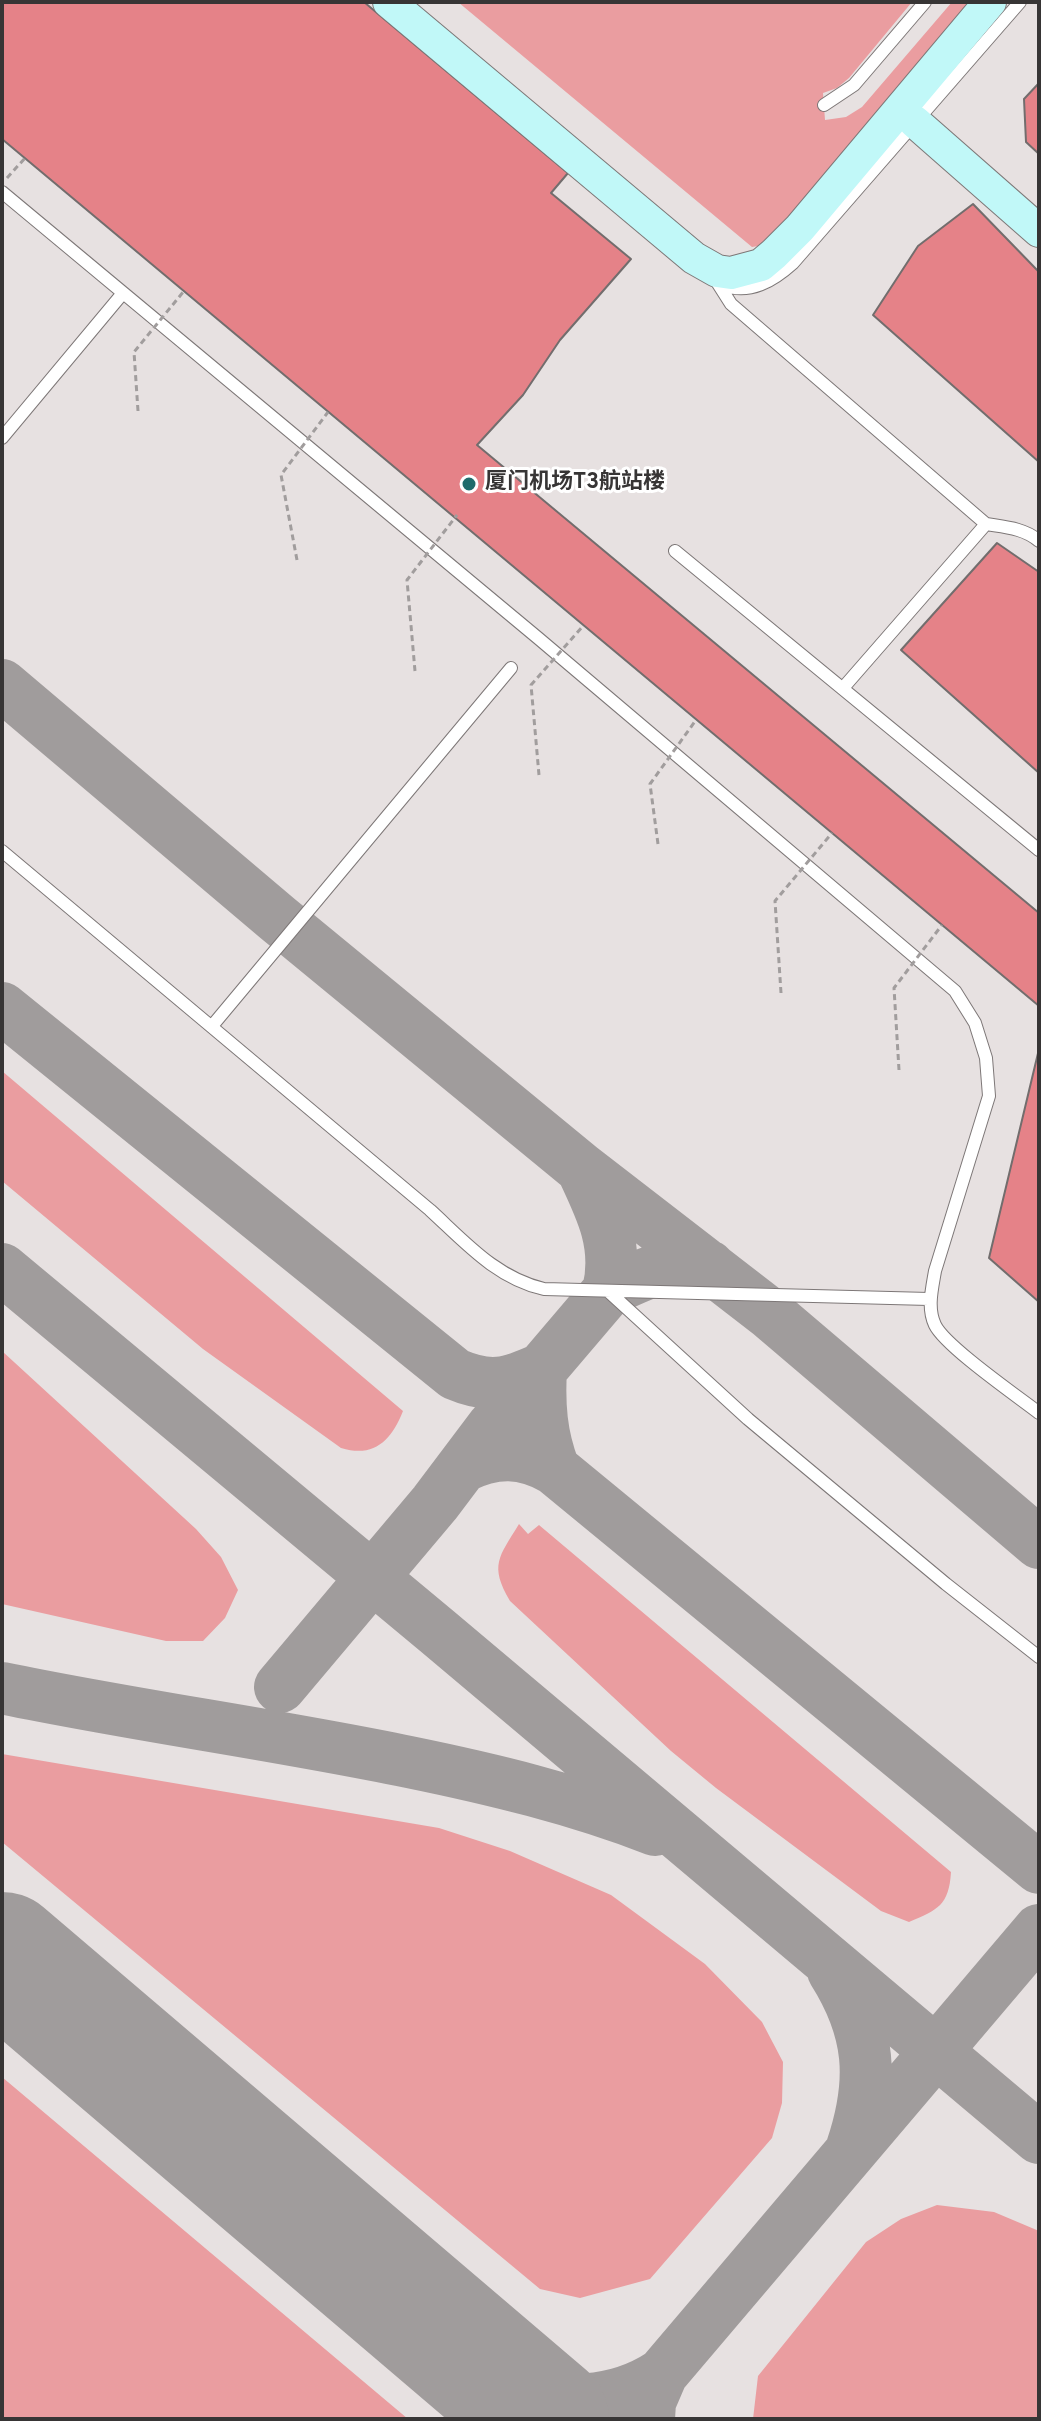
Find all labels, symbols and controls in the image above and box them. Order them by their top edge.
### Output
place label: 厦门机场T3航站楼 [485,471,665,497]
marker: 厦门机场T3航站楼 [460,475,478,493]

